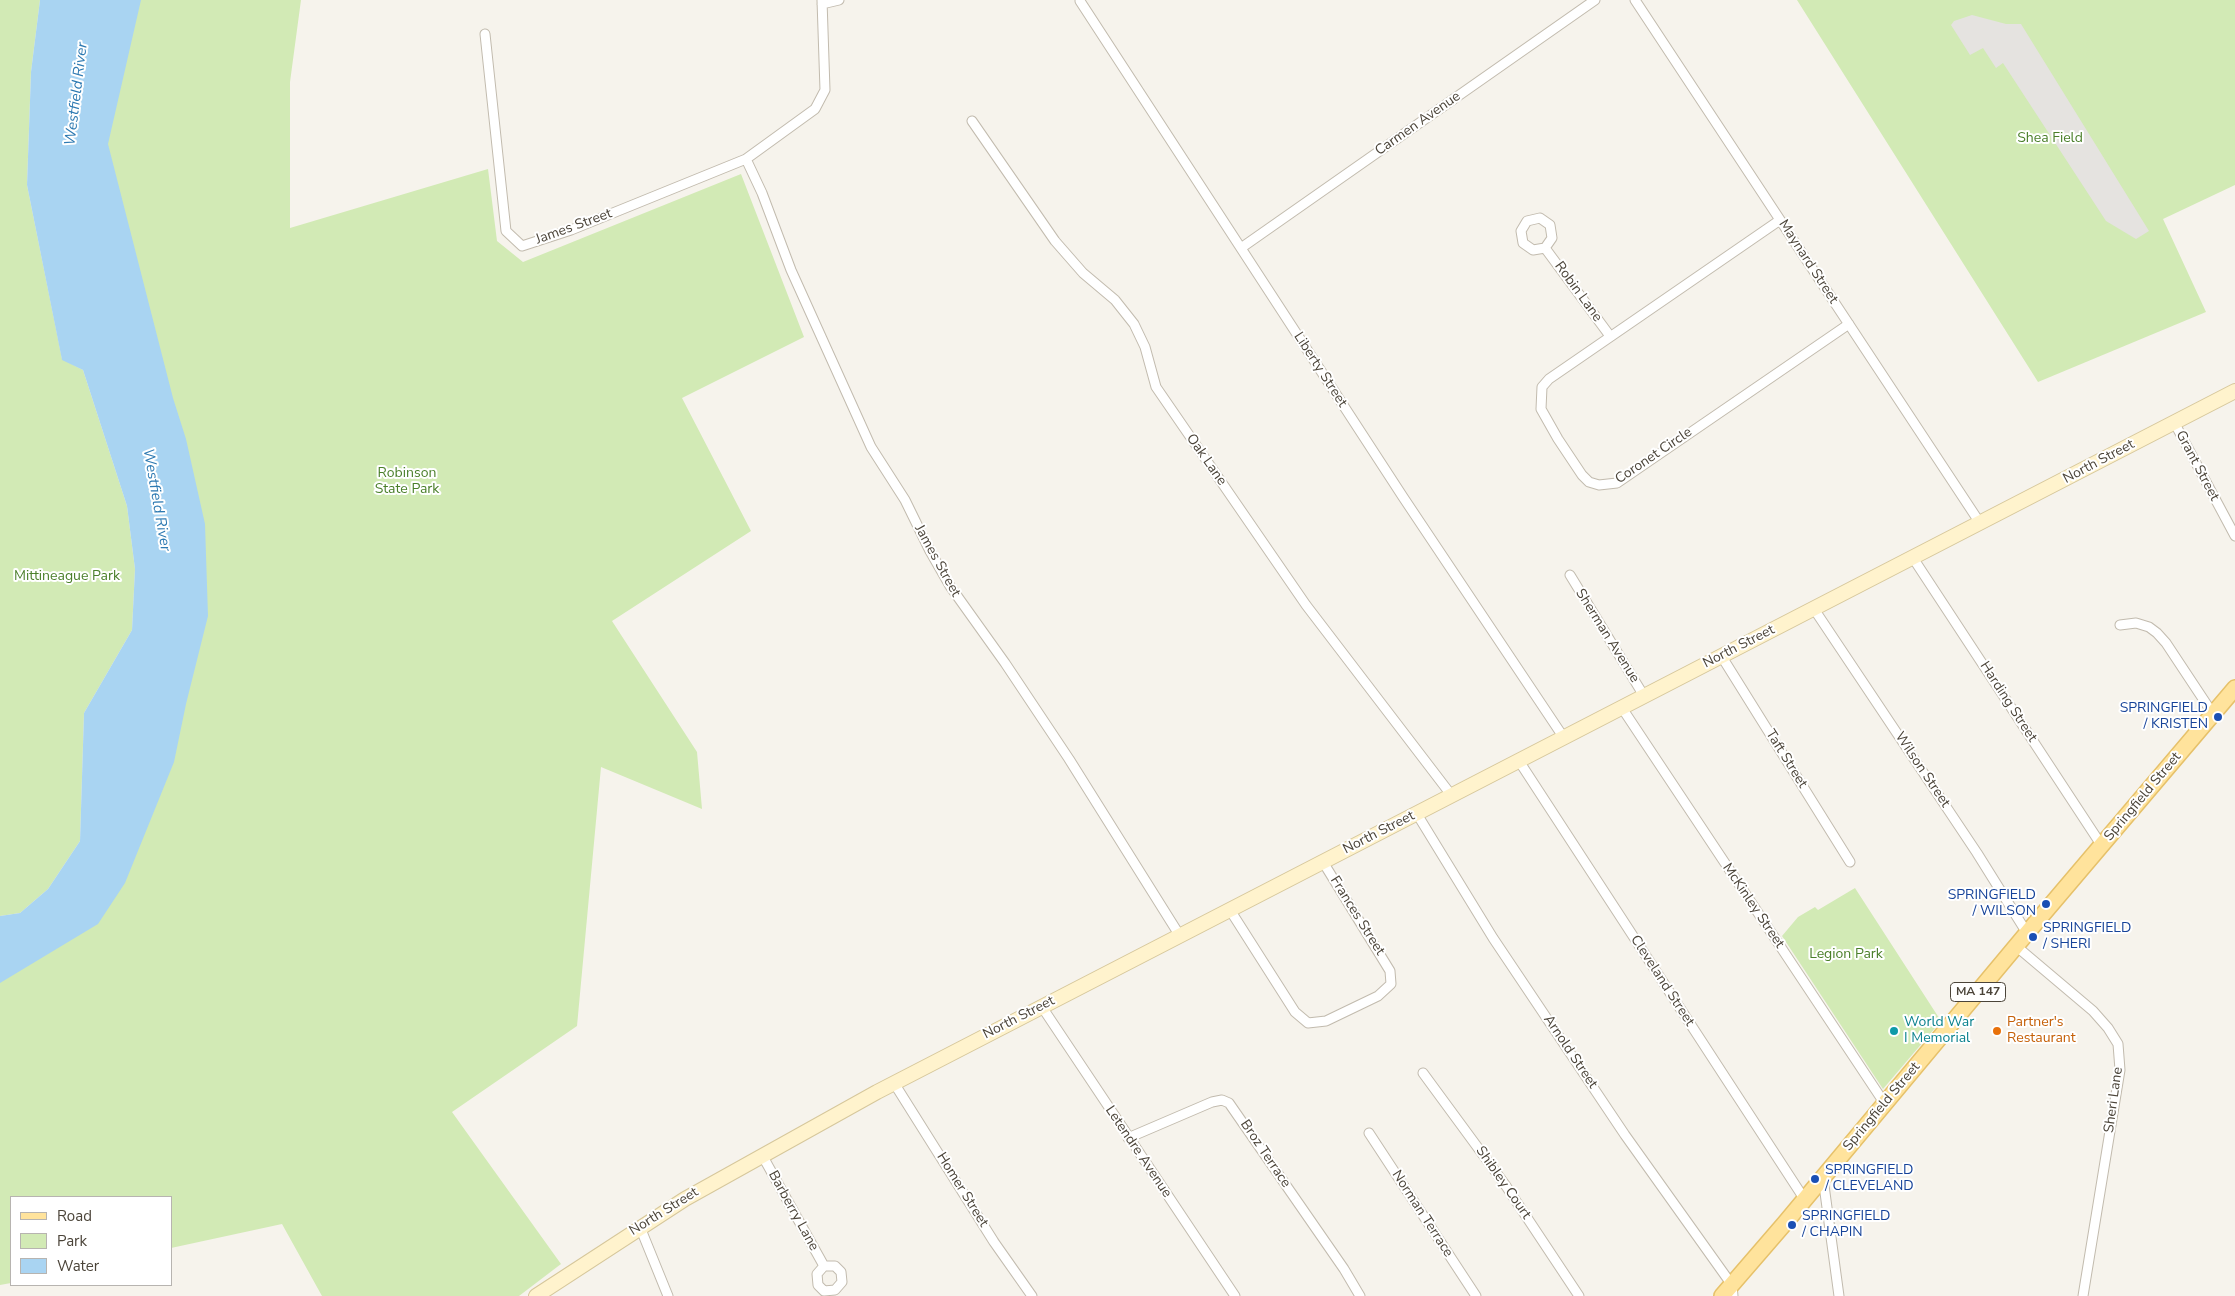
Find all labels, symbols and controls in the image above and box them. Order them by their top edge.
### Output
water label: Westfield River [62,41,92,147]
street label: Carmen Avenue [1372,88,1464,160]
park label: Shea Field [2017,131,2083,147]
street label: James Street [534,205,614,249]
street label: Maynard Street [1775,217,1841,307]
street label: Robin Lane [1551,259,1605,325]
street label: Liberty Street [1290,329,1350,411]
street label: Coronet Circle [1612,424,1696,488]
street label: Grant Street [2171,428,2223,504]
street label: Oak Lane [1182,431,1230,489]
street label: North Street [2061,436,2137,488]
water label: Westfield River [138,447,174,553]
park label: Robinson State Park [375,466,439,498]
street label: James Street [910,522,964,600]
park label: Mittineague Park [14,569,120,585]
street label: Sherman Avenue [1571,586,1643,686]
street label: North Street [1700,622,1778,672]
street label: Harding Street [1976,659,2040,745]
place label: SPRINGFIELD / KRISTEN [2120,701,2208,734]
marker: SPRINGFIELD / KRISTEN [2212,711,2224,723]
street label: Taft Street [1761,727,1811,791]
street label: Wilson Street [1891,729,1953,811]
street label: Springfield Street [2101,749,2185,845]
street label: North Street [1340,808,1418,858]
street label: McKinley Street [1718,860,1788,952]
street label: Frances Street [1326,873,1388,959]
place label: SPRINGFIELD / WILSON [1948,888,2036,920]
marker: SPRINGFIELD / WILSON [2040,898,2052,910]
place label: SPRINGFIELD / SHERI [2043,921,2131,954]
marker: SPRINGFIELD / SHERI [2027,931,2039,943]
street label: Cleveland Street [1626,932,1698,1030]
park label: Legion Park [1809,947,1883,963]
road number: MA 147 [1950,982,2006,1002]
street label: North Street [980,993,1058,1043]
street label: Arnold Street [1539,1012,1601,1092]
place label: World War I Memorial [1904,1015,1974,1048]
place label: Partner's Restaurant [2007,1015,2076,1048]
marker: World War I Memorial [1888,1025,1900,1037]
marker: Partner's Restaurant [1991,1025,2003,1037]
street label: Springfield Street [1840,1059,1924,1155]
street label: Sheri Lane [2101,1066,2127,1134]
street label: Letendre Avenue [1101,1103,1175,1201]
street label: Broz Terrace [1236,1117,1294,1191]
street label: Shibley Court [1472,1143,1534,1223]
street label: Homer Street [932,1150,992,1230]
place label: SPRINGFIELD / CLEVELAND [1825,1163,1914,1196]
street label: Norman Terrace [1388,1167,1456,1261]
street label: Barberry Lane [764,1168,822,1254]
marker: SPRINGFIELD / CLEVELAND [1809,1173,1821,1185]
street label: North Street [626,1184,702,1240]
legend [10,1196,172,1286]
text: Road [57,1206,92,1226]
place label: SPRINGFIELD / CHAPIN [1802,1209,1890,1242]
marker: SPRINGFIELD / CHAPIN [1786,1219,1798,1231]
text: Park [57,1231,87,1251]
text: Water [57,1256,99,1276]

